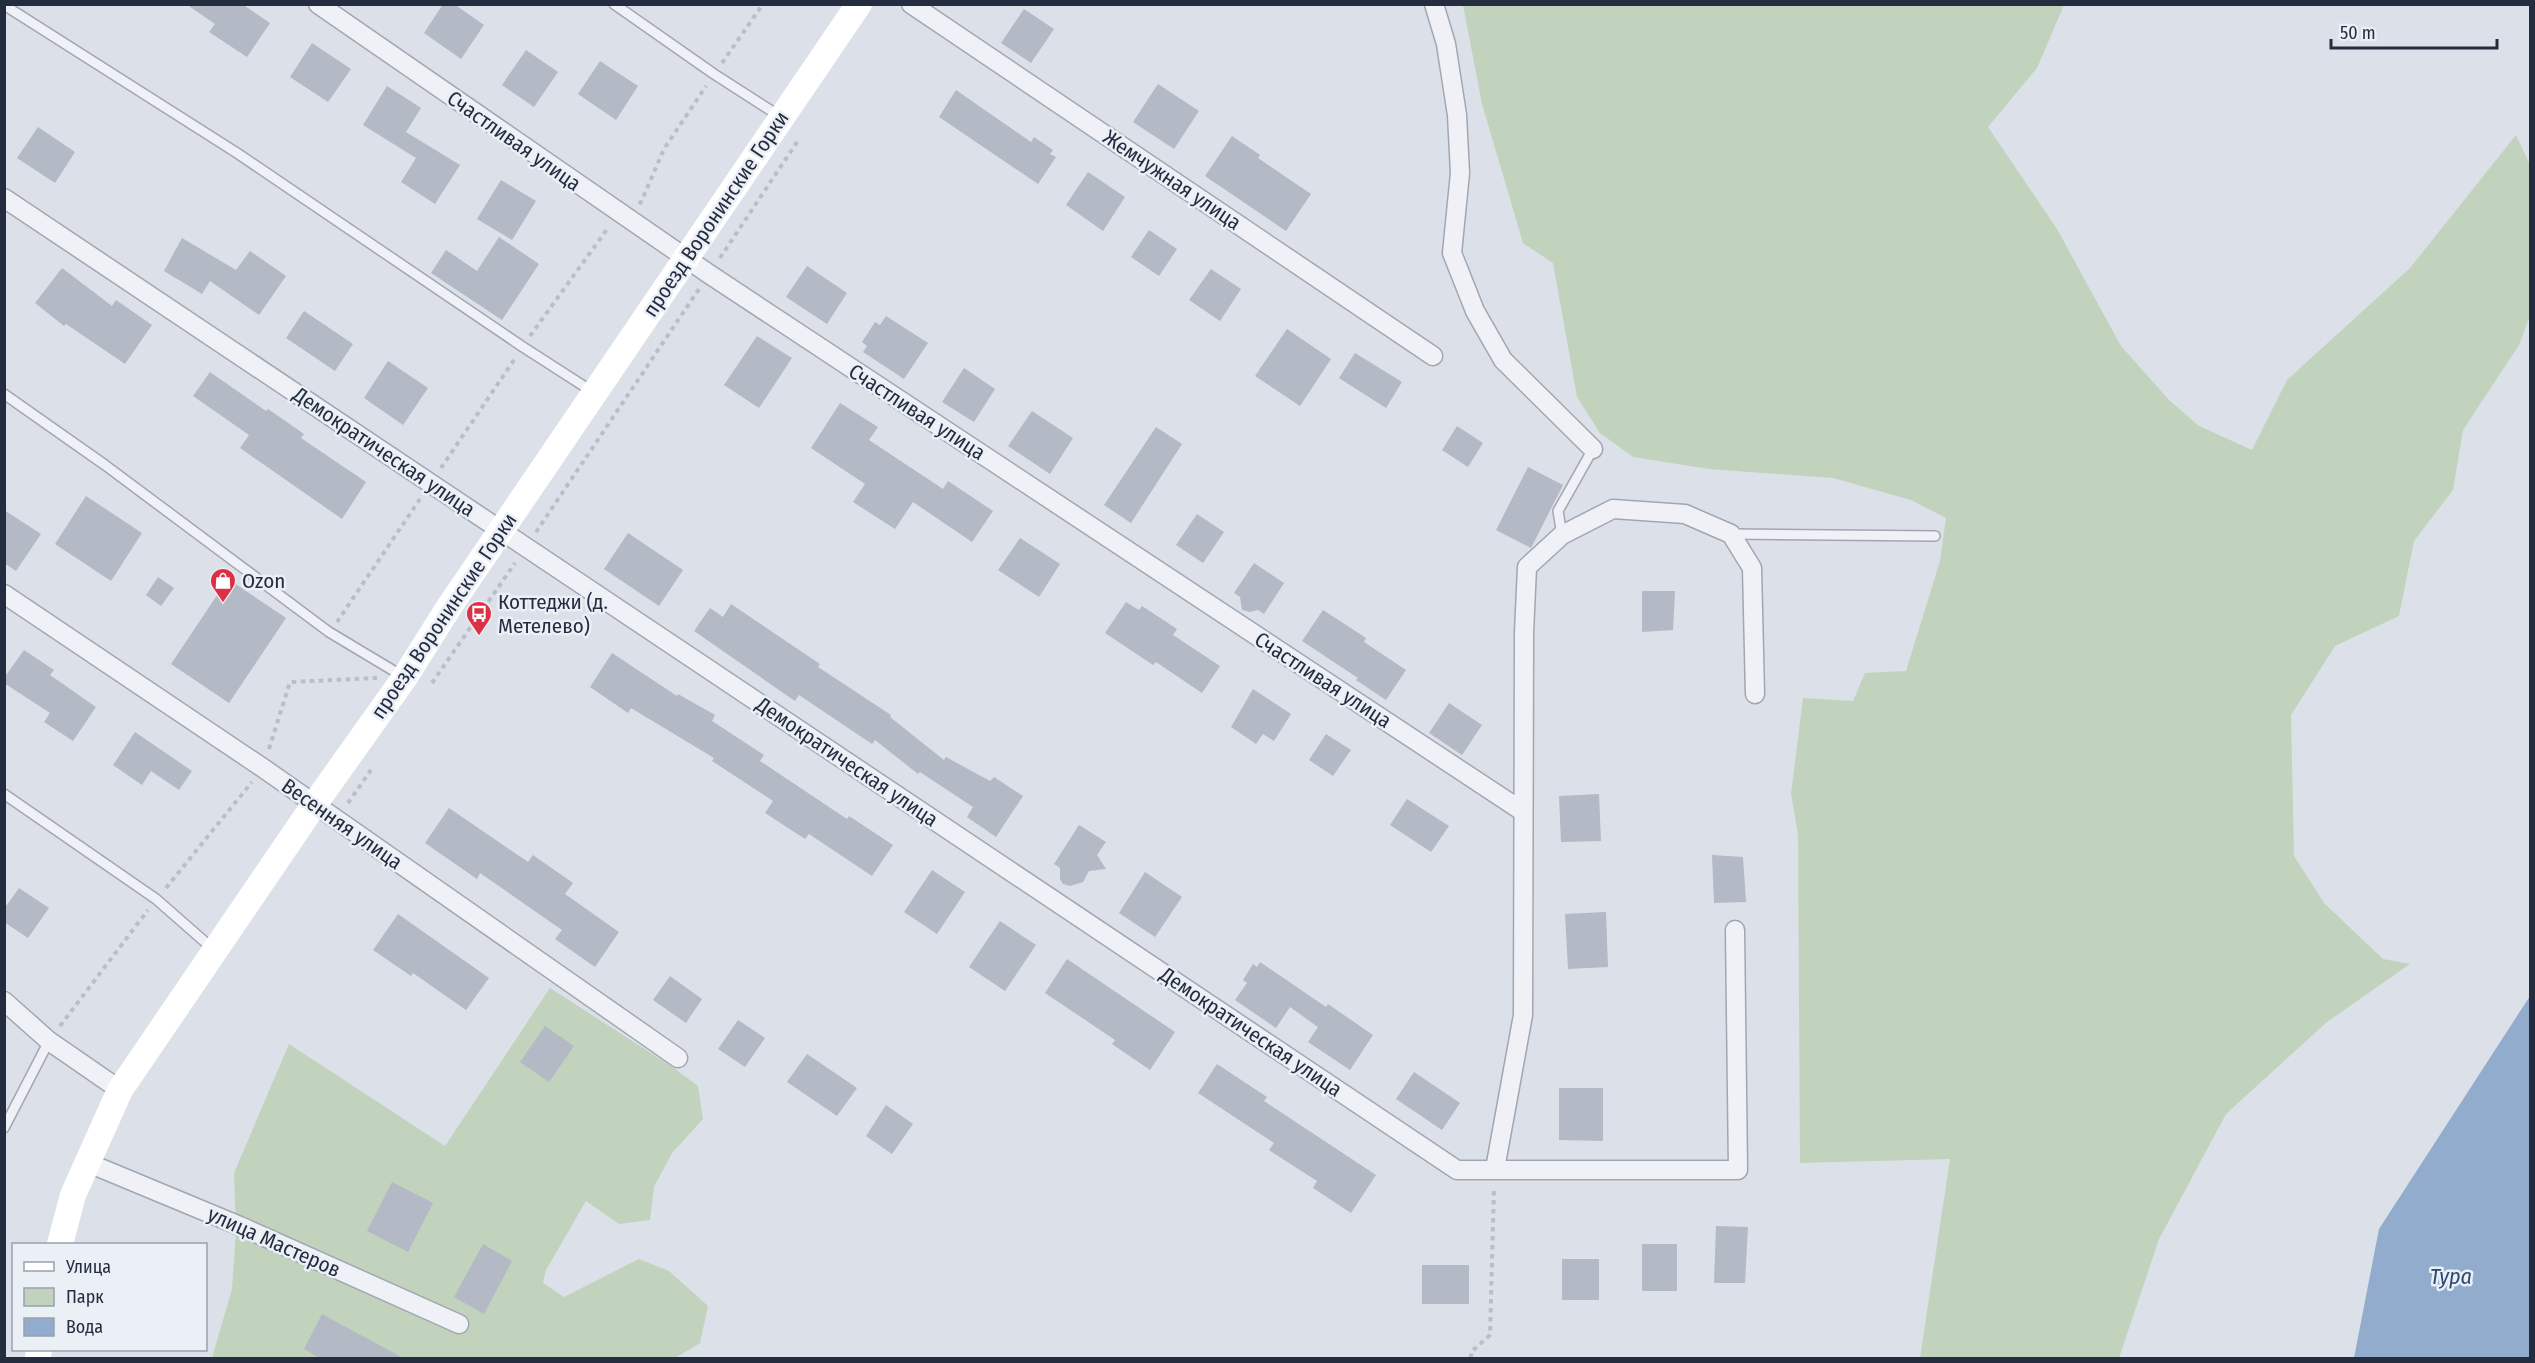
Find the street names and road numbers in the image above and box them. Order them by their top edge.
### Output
street label: Счастливая улица [442,85,586,197]
street label: проезд Воронинские Горки [637,106,795,322]
street label: Жемчужная улица [1098,124,1246,236]
street label: Счастливая улица [844,358,990,466]
street label: Демократическая улица [287,381,480,523]
street label: проезд Воронинские Горки [365,508,523,724]
street label: Счастливая улица [1250,626,1396,734]
street label: Демократическая улица [750,691,943,833]
street label: Весенняя улица [277,773,407,875]
street label: Демократическая улица [1154,961,1347,1103]
street label: улица Мастеров [203,1201,345,1283]

